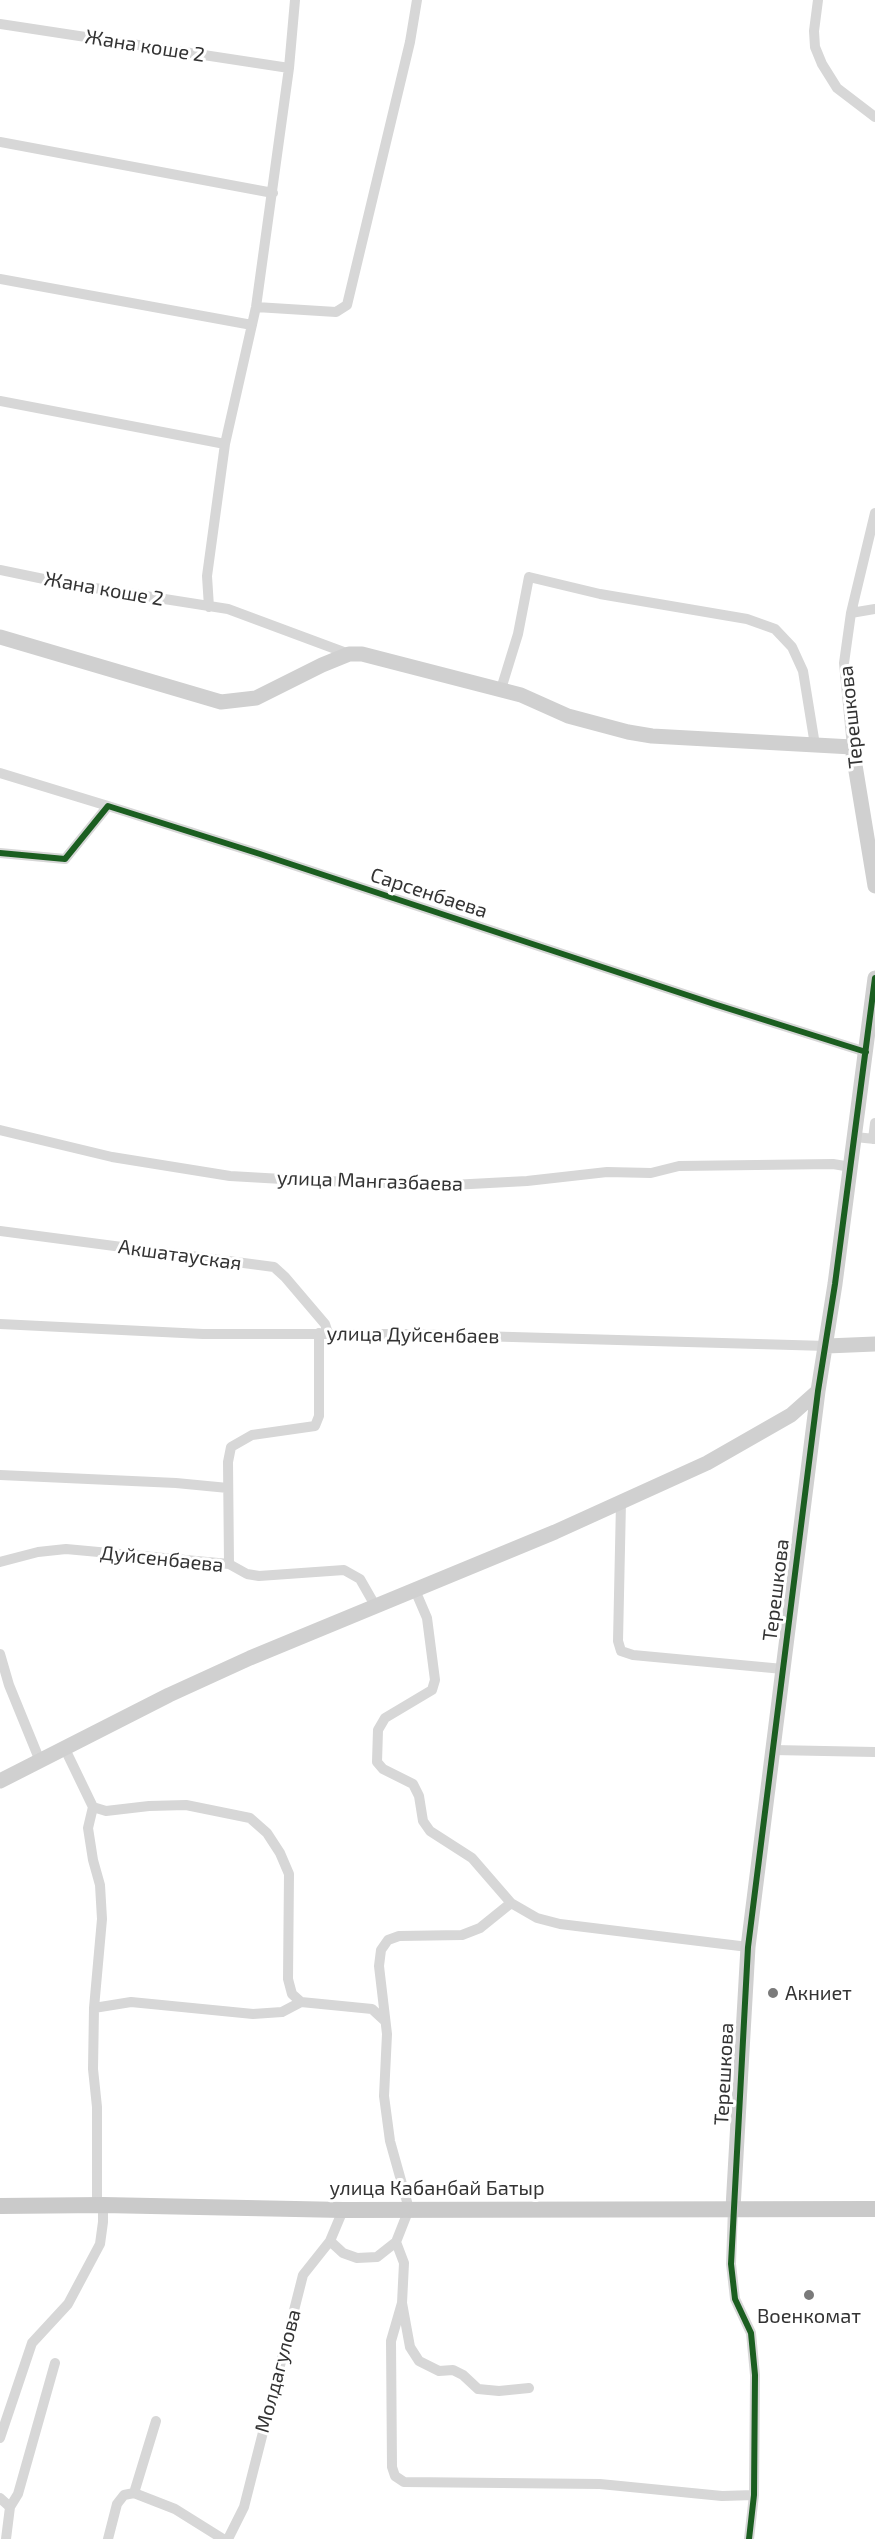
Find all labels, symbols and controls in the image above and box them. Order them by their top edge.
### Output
street label: Жана коше 2 [83,25,207,67]
street label: Жана коше 2 [42,567,166,611]
street label: Терешкова [834,665,868,769]
street label: Сарсенбаева [367,863,491,923]
street label: улица Мангазбаева [277,1166,463,1196]
street label: Акшатауская [117,1234,243,1276]
street label: улица Дуйсенбаев [326,1321,500,1349]
street label: Терешкова [758,1537,794,1643]
street label: Дуйсенбаева [99,1541,225,1577]
place label: Акниет [785,1981,852,2005]
marker: Акниет [766,1986,780,2000]
street label: Терешкова [709,2022,739,2126]
street label: улица Кабанбай Батыр [329,2176,545,2200]
marker: Военкомат [802,2288,816,2302]
place label: Военкомат [757,2304,861,2328]
street label: Молдагулова [250,2307,306,2435]

